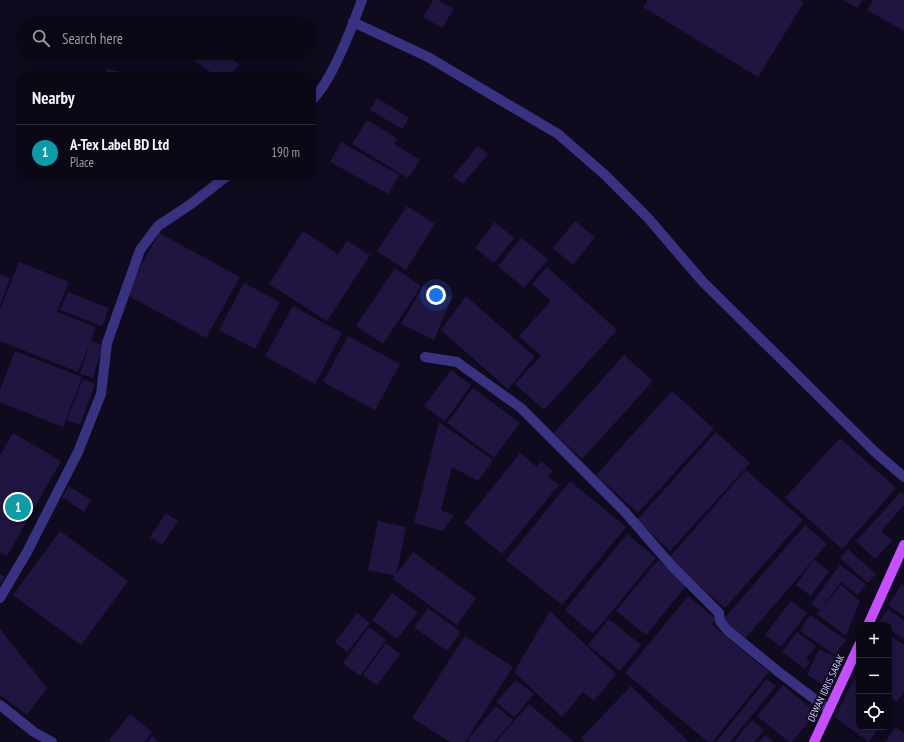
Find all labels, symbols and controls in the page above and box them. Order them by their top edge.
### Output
search box [16,16,316,60]
icon: search [30,27,52,49]
text: Search here [62,29,123,48]
text: Nearby [32,87,75,109]
text: A-Tex Label BD Ltd [70,135,169,154]
text: 1 [42,144,48,161]
text: 190 m [271,144,300,161]
text: Place [70,154,94,171]
your location [426,285,446,305]
pin: 1 [5,492,31,522]
map controls [856,622,892,730]
button: + [856,622,892,658]
street label: DEWAN IDRIS SARAK [805,652,847,724]
button: − [856,658,892,694]
button: locate [856,694,892,730]

